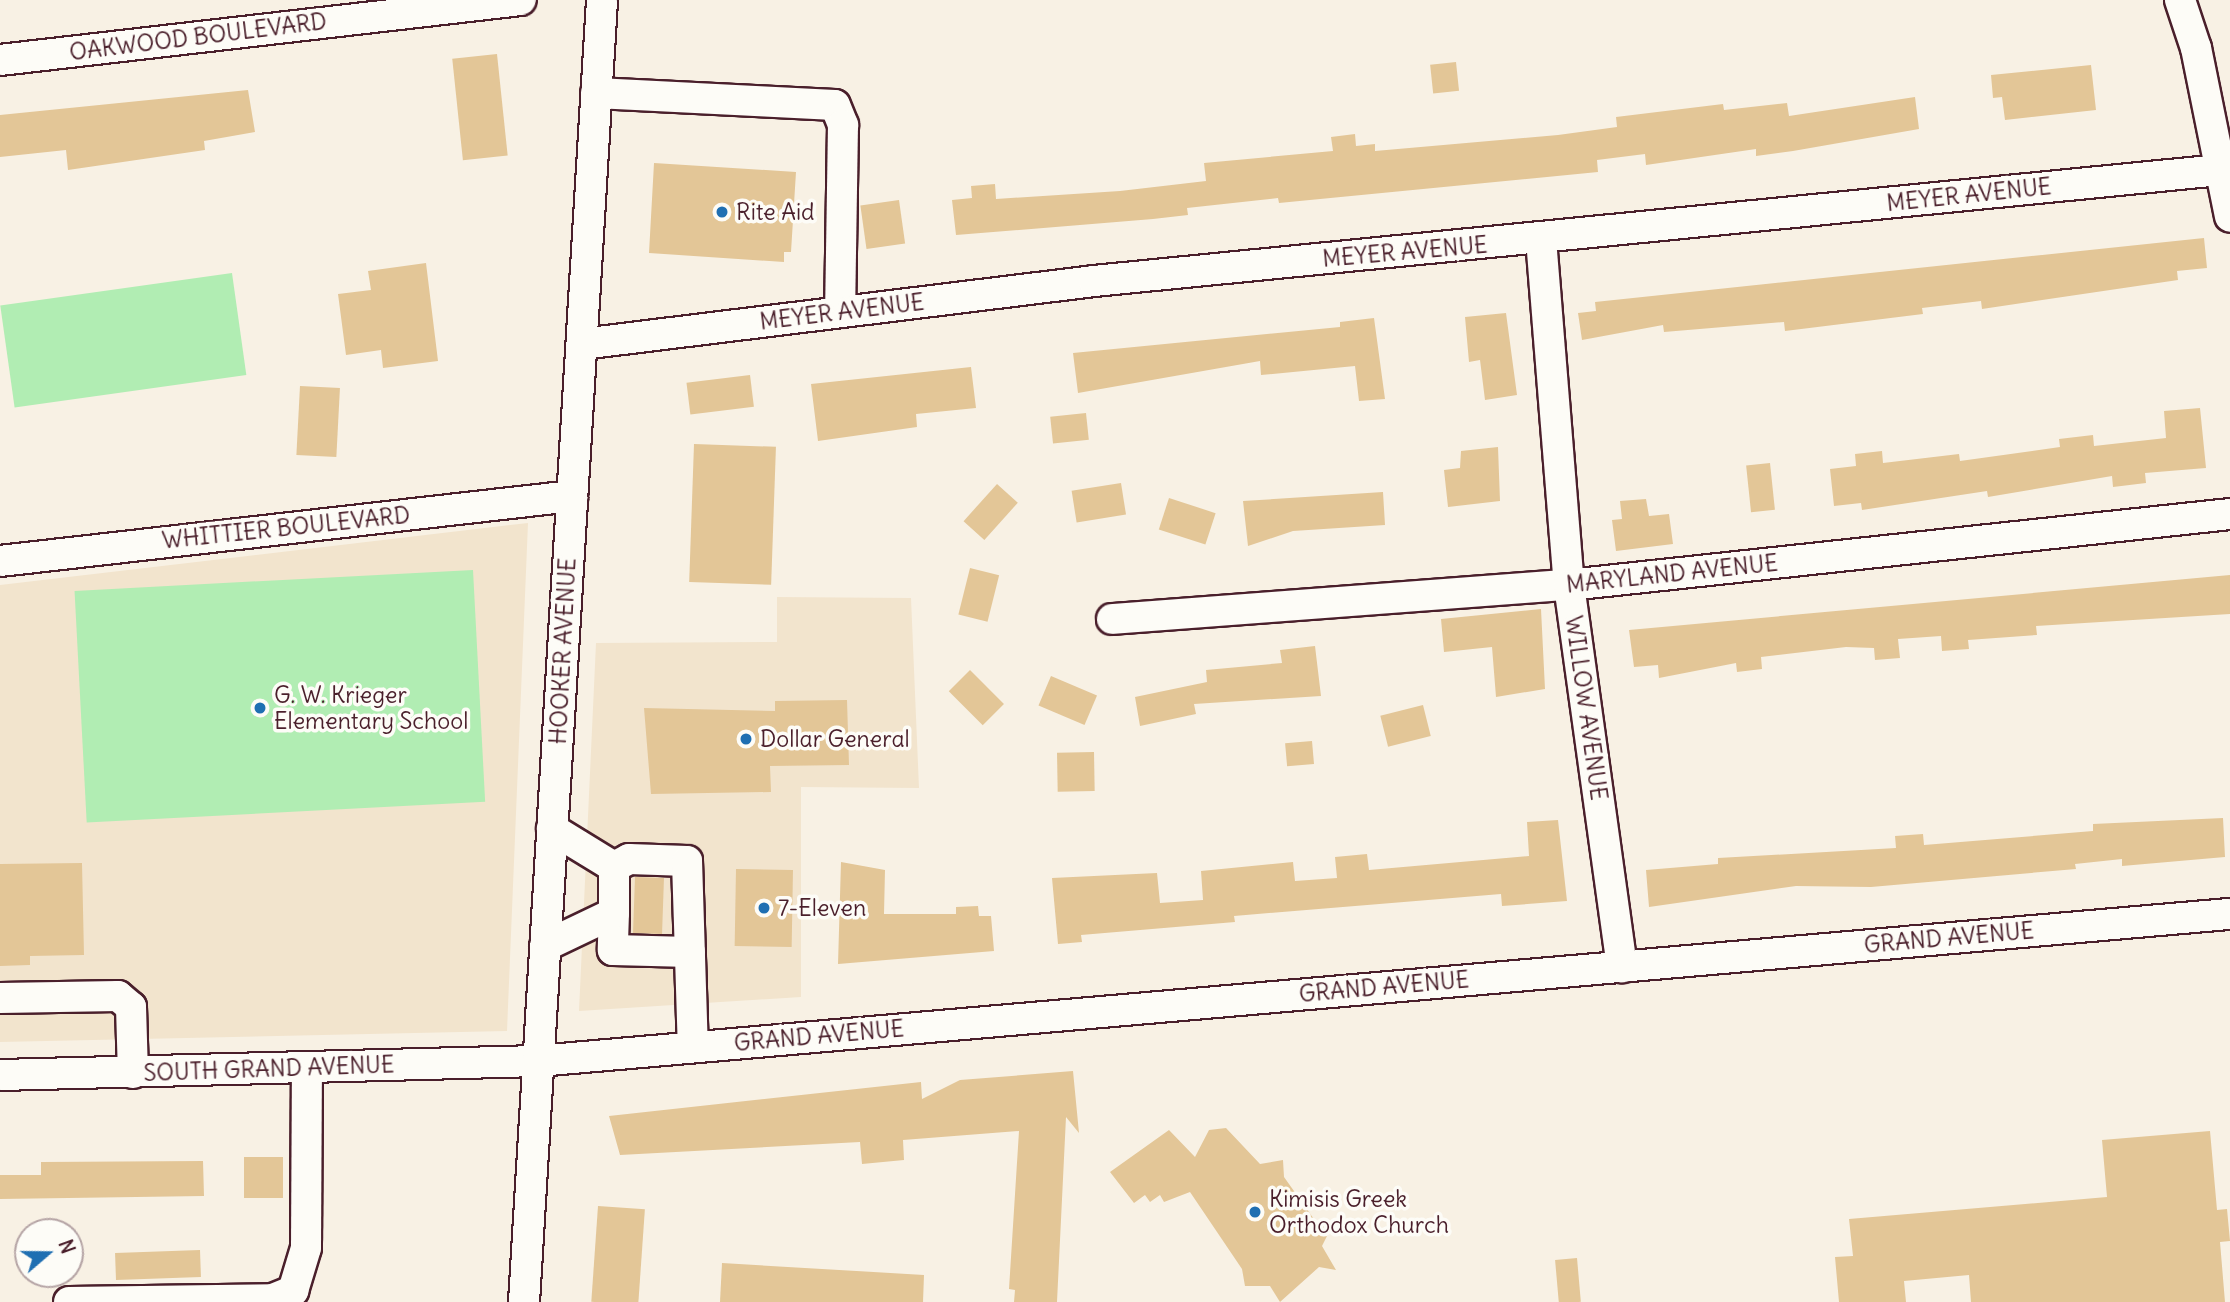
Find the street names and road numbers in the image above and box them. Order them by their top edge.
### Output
street label: OAKWOOD BOULEVARD [68,8,328,66]
street label: MEYER AVENUE [1885,173,2053,217]
street label: MEYER AVENUE [1321,231,1489,273]
street label: MEYER AVENUE [758,288,926,336]
street label: WHITTIER BOULEVARD [161,501,411,555]
street label: MARYLAND AVENUE [1565,549,1779,599]
street label: HOOKER AVENUE [544,557,582,745]
street label: WILLOW AVENUE [1559,614,1613,802]
street label: GRAND AVENUE [1863,917,2035,959]
street label: GRAND AVENUE [1298,966,1470,1008]
street label: GRAND AVENUE [733,1015,905,1057]
street label: SOUTH GRAND AVENUE [143,1051,395,1087]

